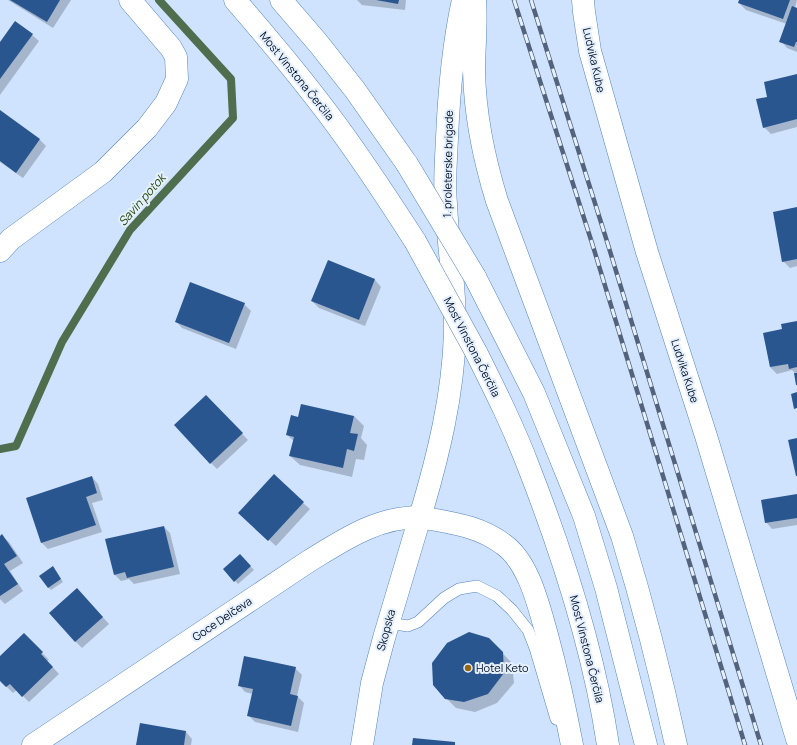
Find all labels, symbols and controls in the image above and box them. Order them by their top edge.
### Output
street label: Ludvika Kube [580,26,609,94]
street label: Most Vinstona Čerčila [257,28,338,123]
street label: 1. proleterske brigade [439,110,456,218]
water label: Savin potok [114,168,170,229]
street label: Most Vinstona Čerčila [441,294,504,399]
street label: Ludvika Kube [668,337,703,405]
street label: Goce Delčeva [189,593,254,644]
street label: Most Vinstona Čerčila [567,594,608,704]
street label: Skopska [373,607,398,652]
place label: Hotel Keto [476,660,529,675]
marker: Hotel Keto [463,663,473,673]

